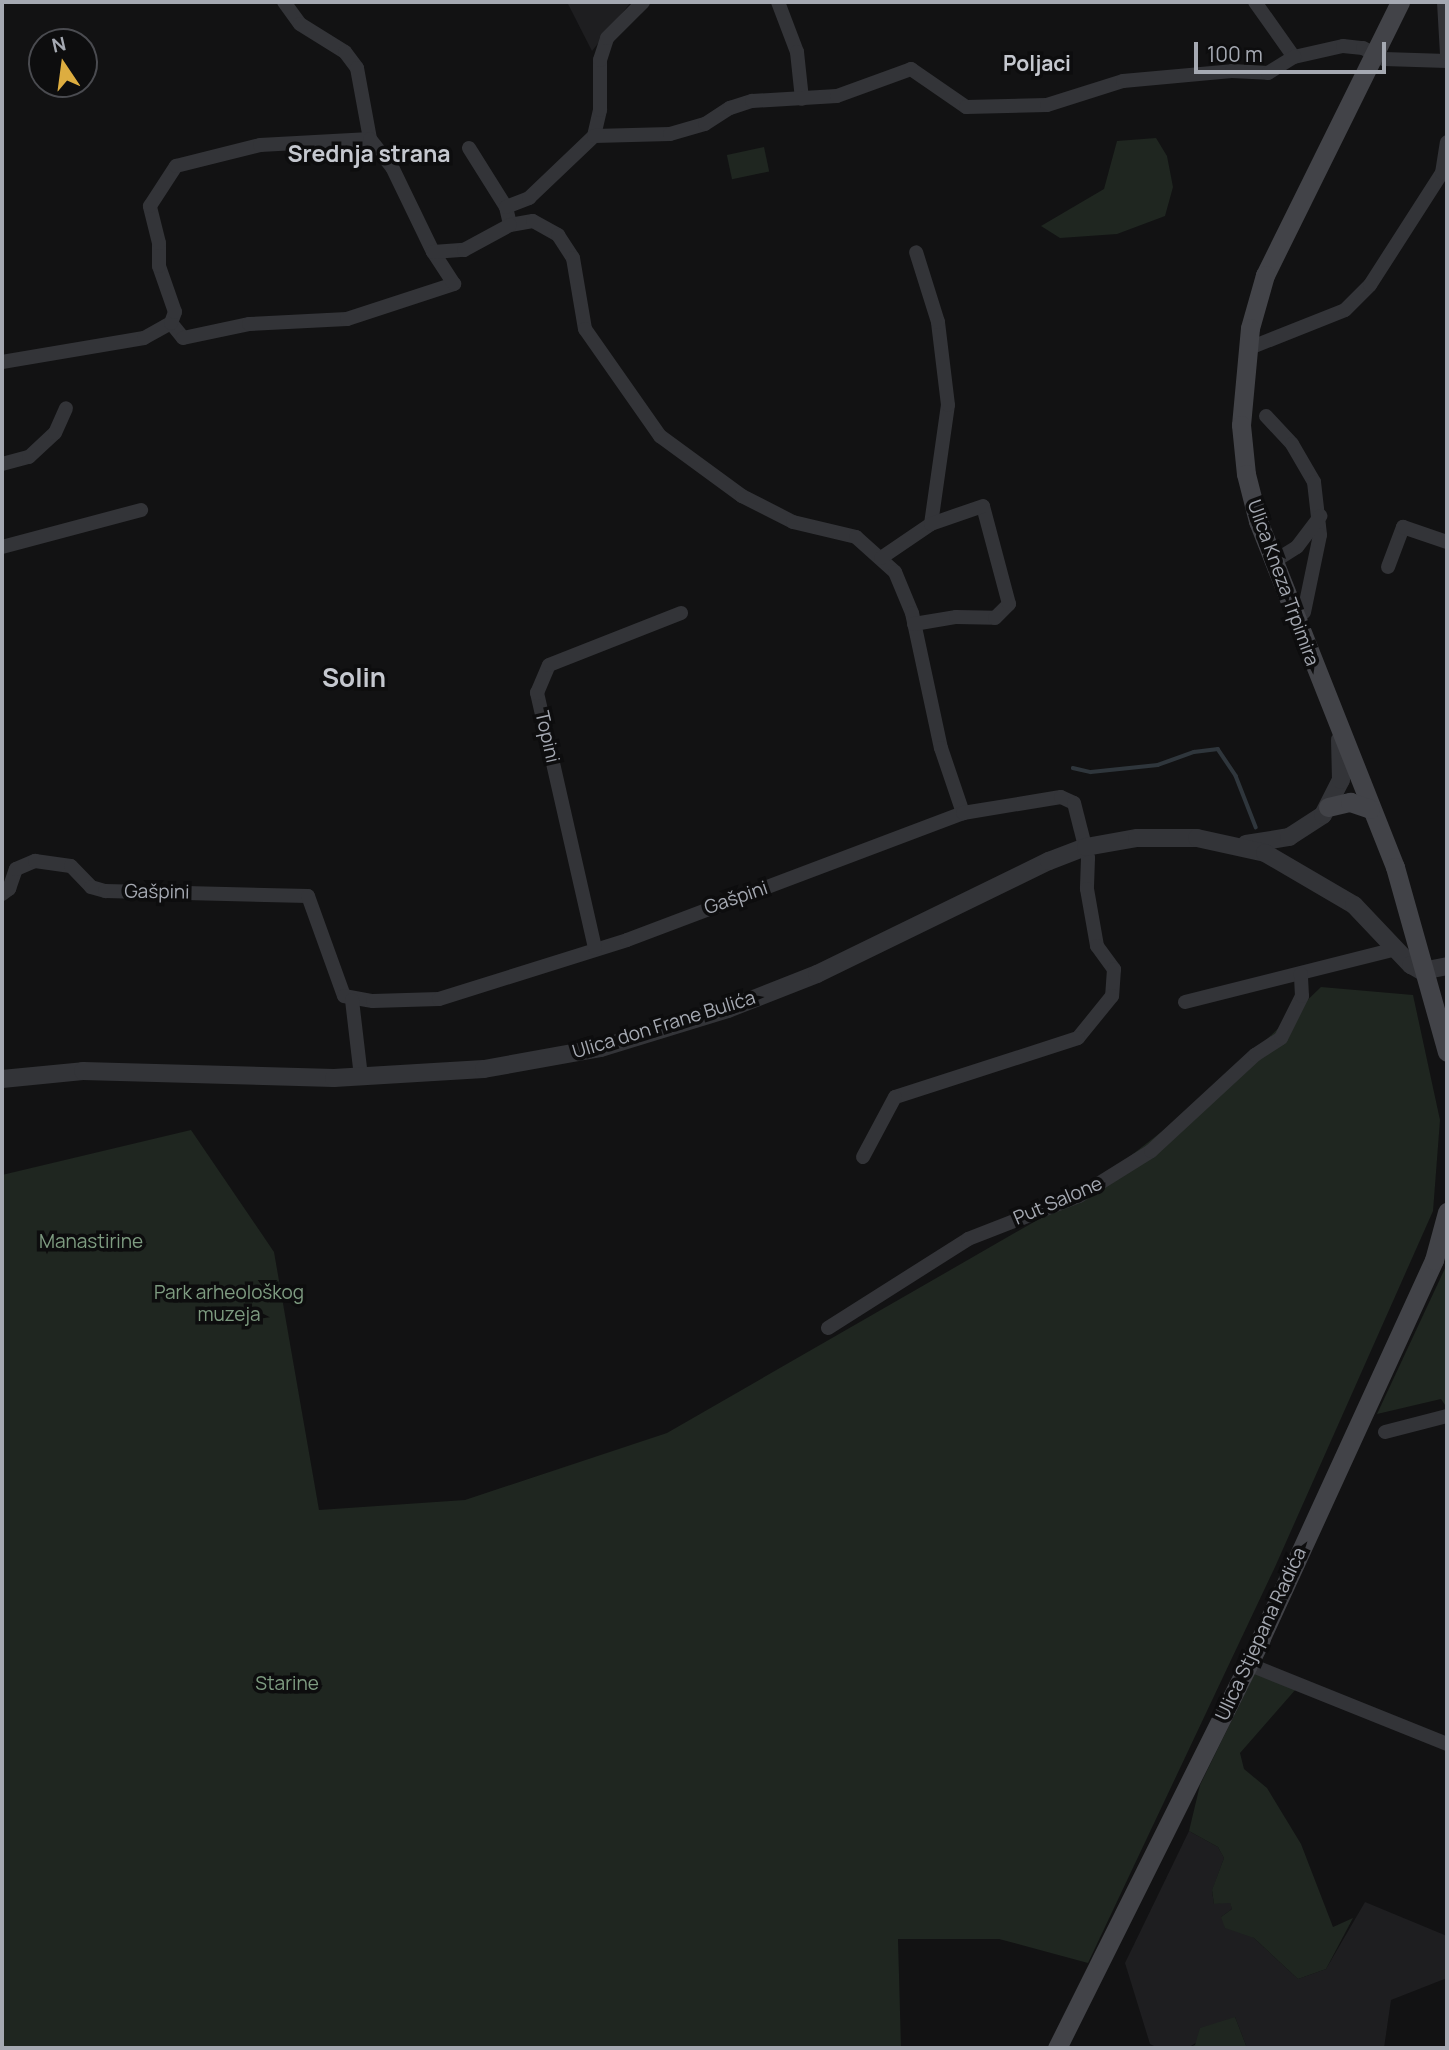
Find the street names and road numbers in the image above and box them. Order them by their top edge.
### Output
street label: Ulica Kneza Trpimira [1242,497,1324,669]
street label: Topini [530,709,564,765]
street label: Gašpini [701,877,771,919]
street label: Gašpini [124,880,190,904]
street label: Ulica don Frane Bulića [570,986,758,1064]
street label: Put Salone [1010,1172,1106,1230]
street label: Ulica Stjepana Radića [1211,1544,1311,1724]

